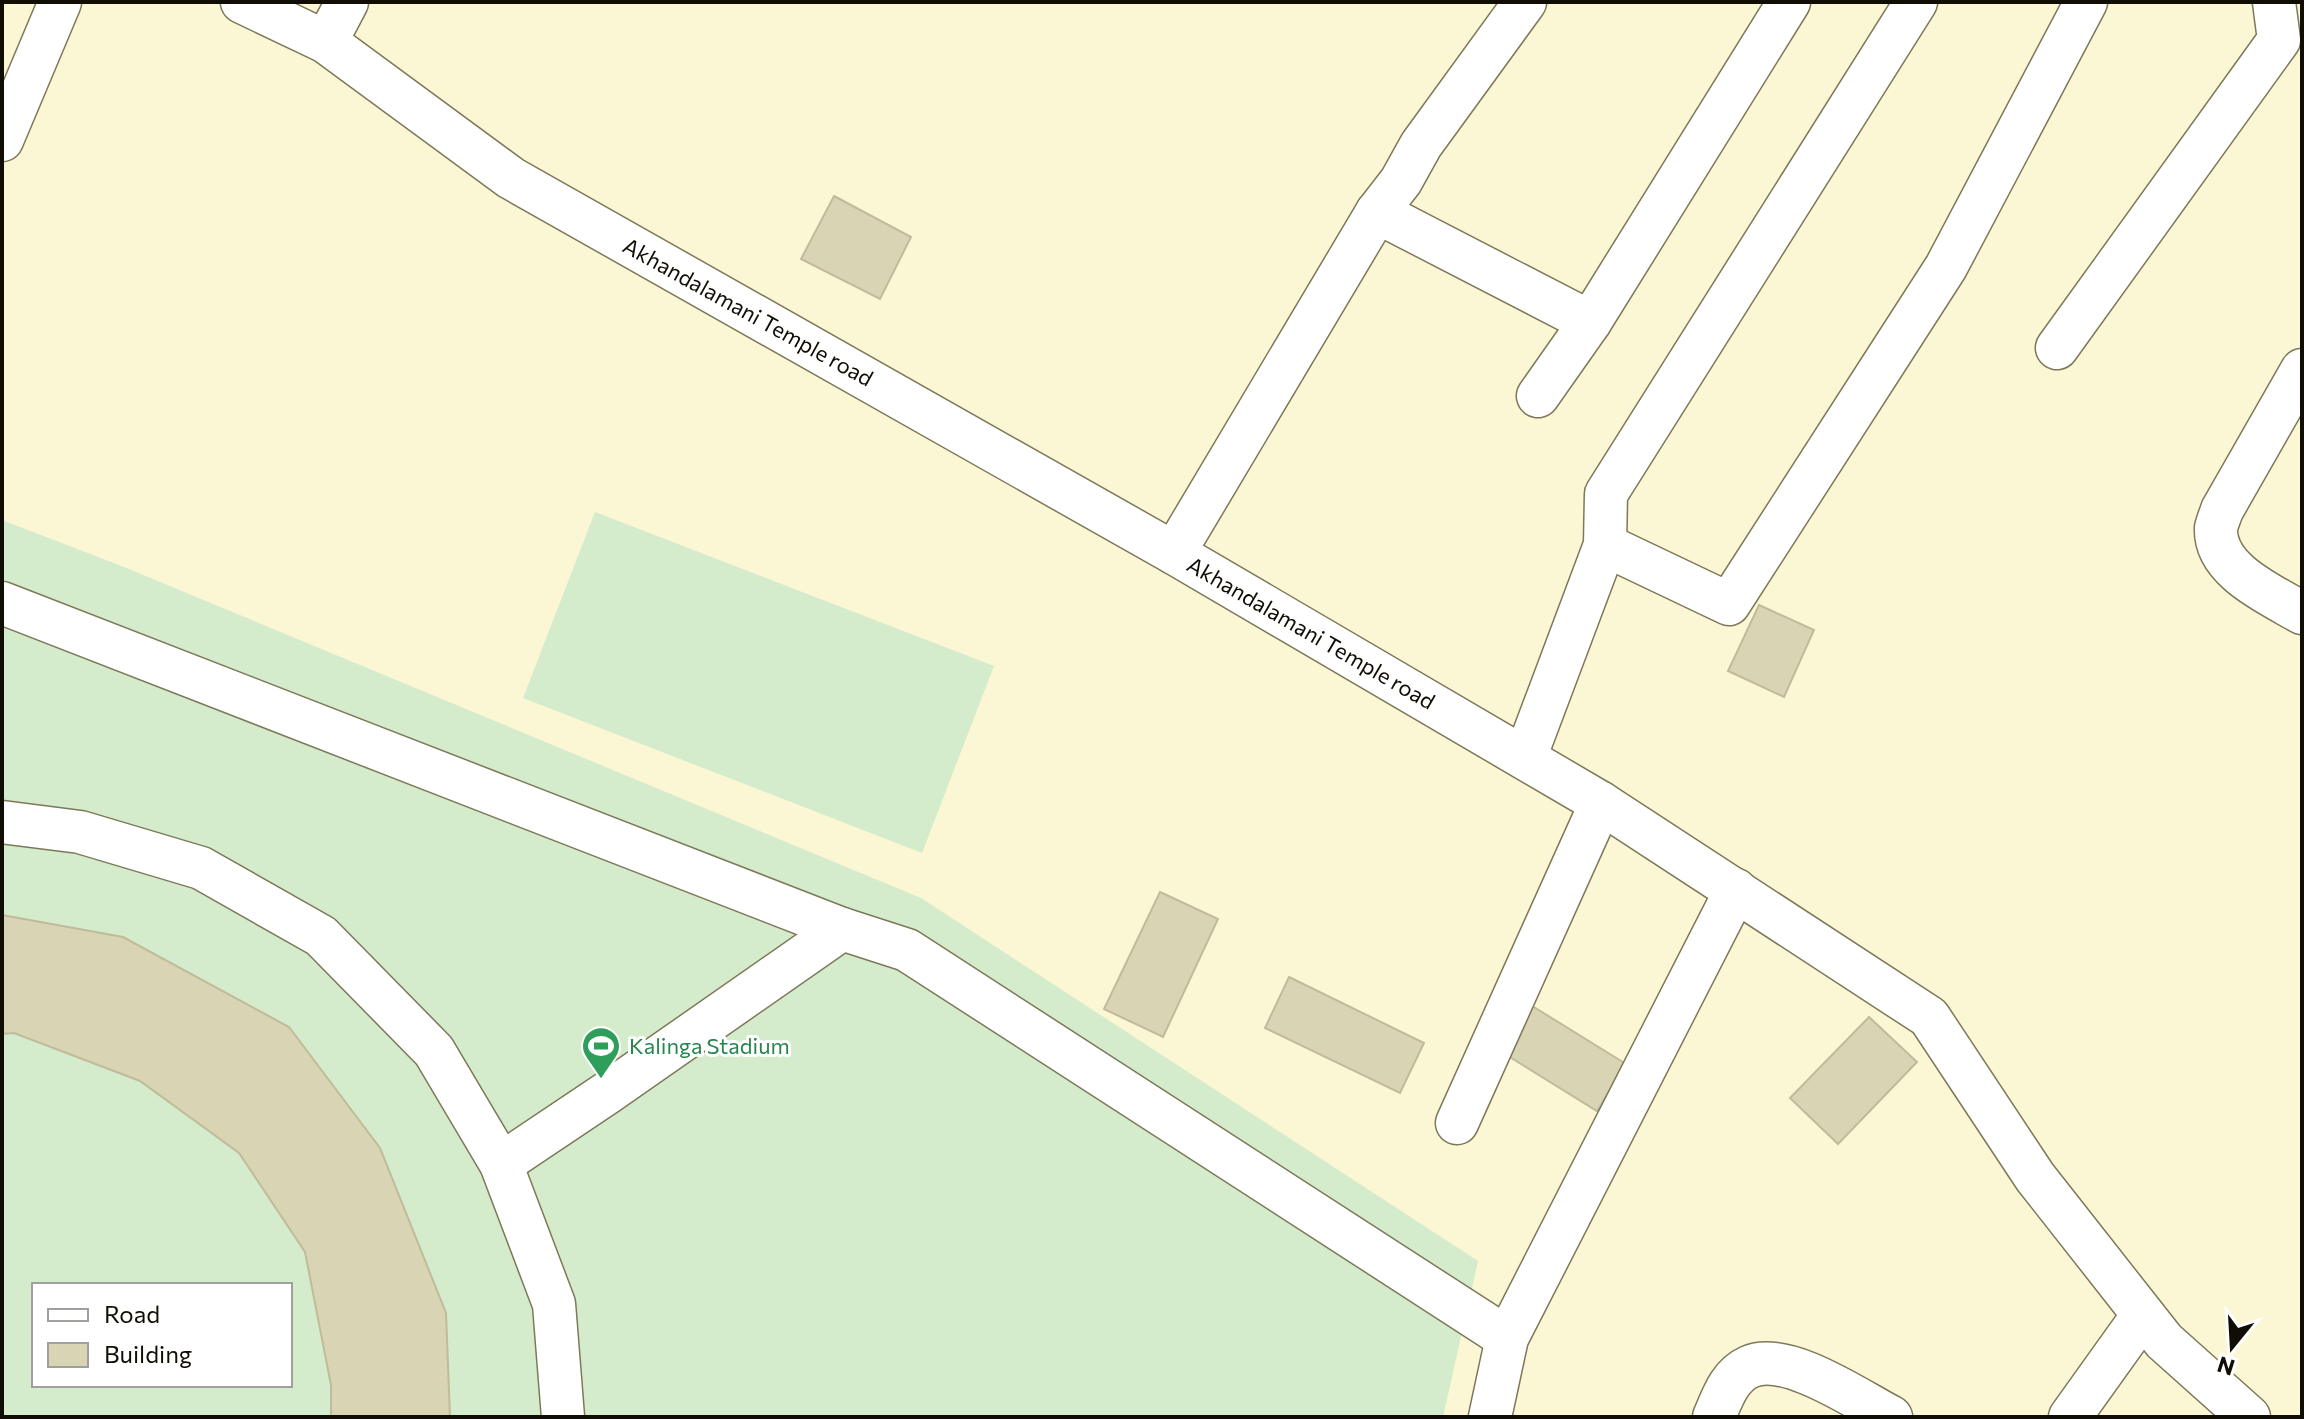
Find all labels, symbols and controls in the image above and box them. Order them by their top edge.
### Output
street label: Akhandalamani Temple road [619,231,878,392]
street label: Akhandalamani Temple road [1183,550,1440,715]
sports icon: Kalinga Stadium [580,1025,622,1080]
place label: Kalinga Stadium [629,1032,790,1059]
legend [32,1283,292,1387]
text: Road [104,1299,160,1328]
north arrow [2192,1307,2272,1387]
text: Building [104,1339,192,1368]
text: N [2214,1351,2238,1382]

